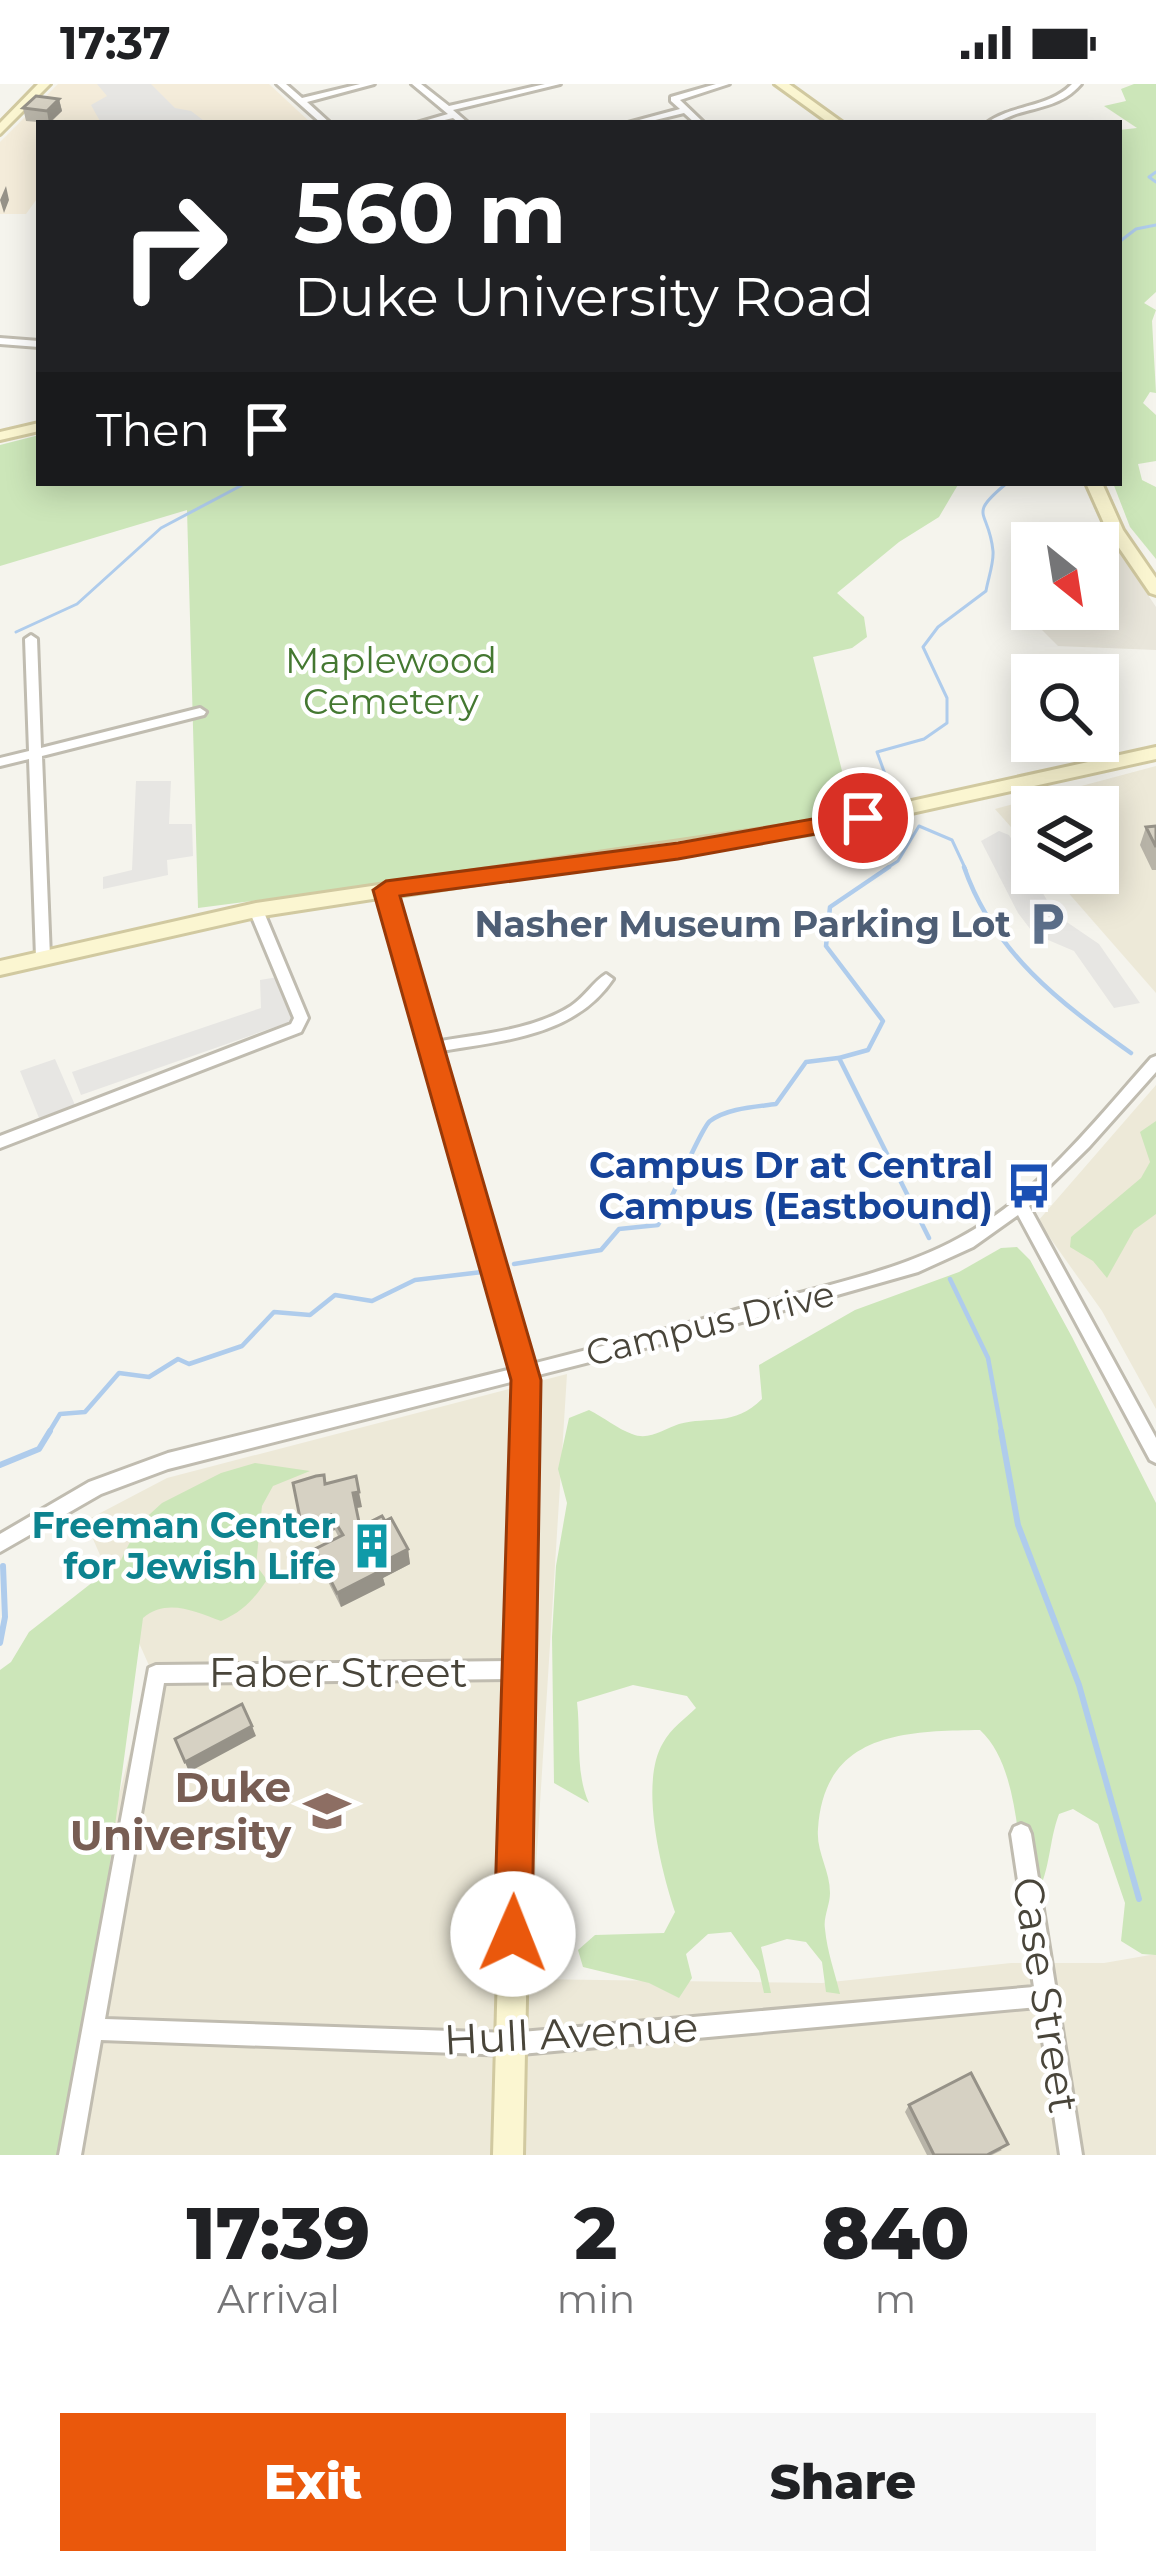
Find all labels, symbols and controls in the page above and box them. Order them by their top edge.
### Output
text: 17:37 [60,15,171,70]
text: 560 m [294,162,566,264]
icon: right [96,168,252,324]
text: Duke University Road [294,264,874,330]
icon: arrive [234,396,300,462]
text: Then [96,402,210,457]
north arrow [1011,522,1119,630]
map controls [1011,522,1119,894]
park label: Maplewood Cemetery [285,638,497,723]
button: search [1011,654,1119,762]
pin [812,767,914,869]
icon: arrive [830,785,896,851]
button: layers [1011,786,1119,894]
parking icon: Nasher Museum Parking Lot [1022,899,1072,949]
place label: Nasher Museum Parking Lot [474,902,1011,946]
place label: Campus Dr at Central Campus (Eastbound) [589,1143,993,1228]
bus stop icon: Campus Dr at Central Campus (Eastbound) [1004,1161,1054,1211]
street label: Campus Drive [581,1271,839,1375]
place label: Freeman Center for Jewish Life [31,1503,336,1588]
building icon: Freeman Center for Jewish Life [347,1521,397,1571]
street label: Faber Street [208,1646,468,1698]
place label: Duke University [70,1761,292,1861]
school or university icon: Duke University [302,1786,352,1836]
position arrow [450,1871,576,1997]
street label: Case Street [1002,1873,1090,2117]
street label: Hull Avenue [443,2000,699,2066]
text: 17:39 [187,2189,370,2277]
text: 2 [574,2189,618,2277]
text: 840 [822,2189,969,2277]
text: Arrival [217,2275,340,2323]
text: min [557,2275,635,2323]
text: m [875,2275,916,2323]
button: Exit [60,2413,566,2551]
button: Share [590,2413,1096,2551]

